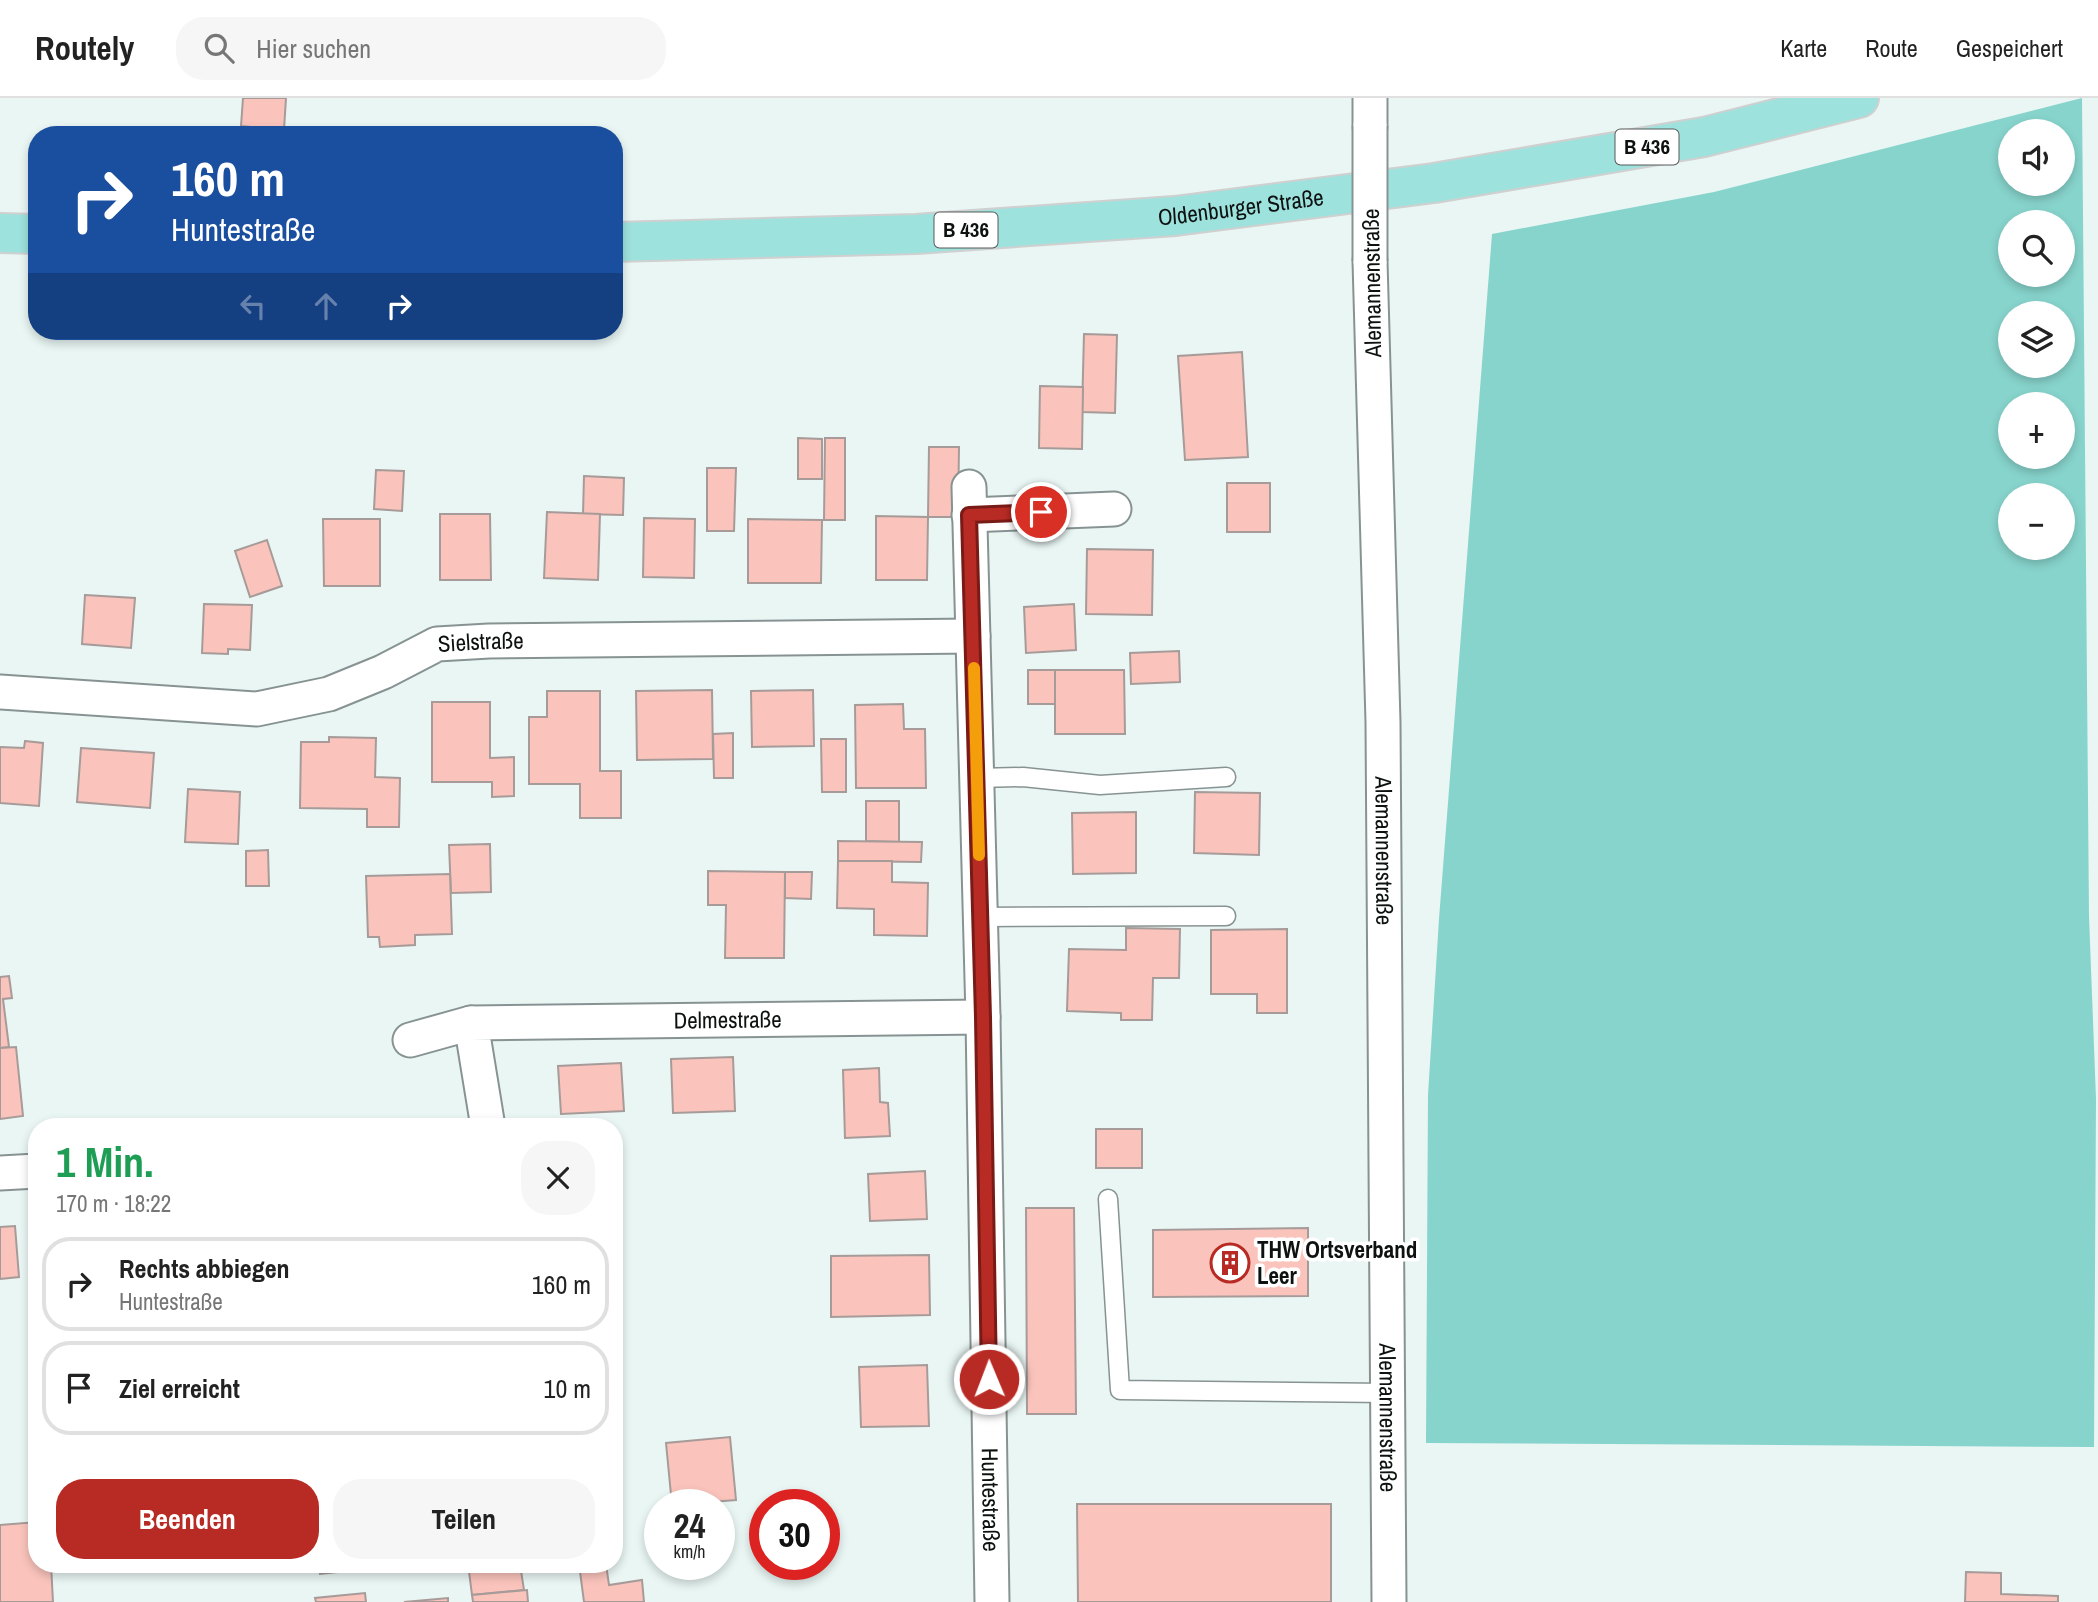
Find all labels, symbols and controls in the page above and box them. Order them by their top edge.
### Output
search box [176,17,666,80]
text: Routely [35,26,134,70]
icon: search [200,29,238,67]
text: Hier suchen [256,31,371,66]
text: Karte [1780,32,1827,64]
text: Route [1865,32,1918,64]
text: Gespeichert [1956,32,2063,64]
map controls [1998,119,2075,560]
button: sound [1998,119,2075,196]
road number: B 436 [1616,130,1678,164]
text: 160 m [171,145,285,211]
icon: right [56,154,147,245]
street label: Oldenburger Straße [1157,181,1325,232]
text: Huntestraße [171,208,315,251]
street label: Alemannenstraße [1355,208,1388,359]
button: search [1998,210,2075,287]
road number: B 436 [934,212,998,248]
icon: left [234,287,272,325]
icon: ahead [307,287,345,325]
icon: right [380,287,418,325]
button: layers [1998,301,2075,378]
button: + [1998,392,2075,469]
pin [1011,482,1071,542]
button: − [1998,483,2075,560]
icon: arrive [1022,493,1060,531]
street label: Sielstraße [437,625,524,659]
street label: Alemannenstraße [1368,775,1400,925]
street label: Delmestraße [673,1003,782,1036]
text: 1 Min. [56,1134,154,1190]
button: close [521,1141,595,1215]
text: 170 m · 18:22 [56,1188,171,1219]
place label: THW Ortsverband Leer [1257,1234,1417,1291]
building icon: THW Ortsverband Leer [1209,1242,1251,1284]
text: Rechts abbiegen [119,1251,290,1286]
icon: right [60,1265,98,1303]
text: 160 m [532,1267,591,1302]
text: Huntestraße [119,1286,223,1317]
position arrow [952,1342,1026,1416]
street label: Alemannenstraße [1372,1342,1404,1492]
icon: arrive [60,1369,98,1407]
text: Ziel erreicht [119,1371,240,1406]
text: 10 m [544,1371,591,1406]
street label: Huntestraße [975,1448,1007,1552]
button: Beenden [56,1479,319,1559]
button: Teilen [333,1479,595,1559]
speed limit sign: 30 [749,1489,840,1580]
text: 24 [674,1502,705,1549]
text: km/h [674,1539,706,1564]

